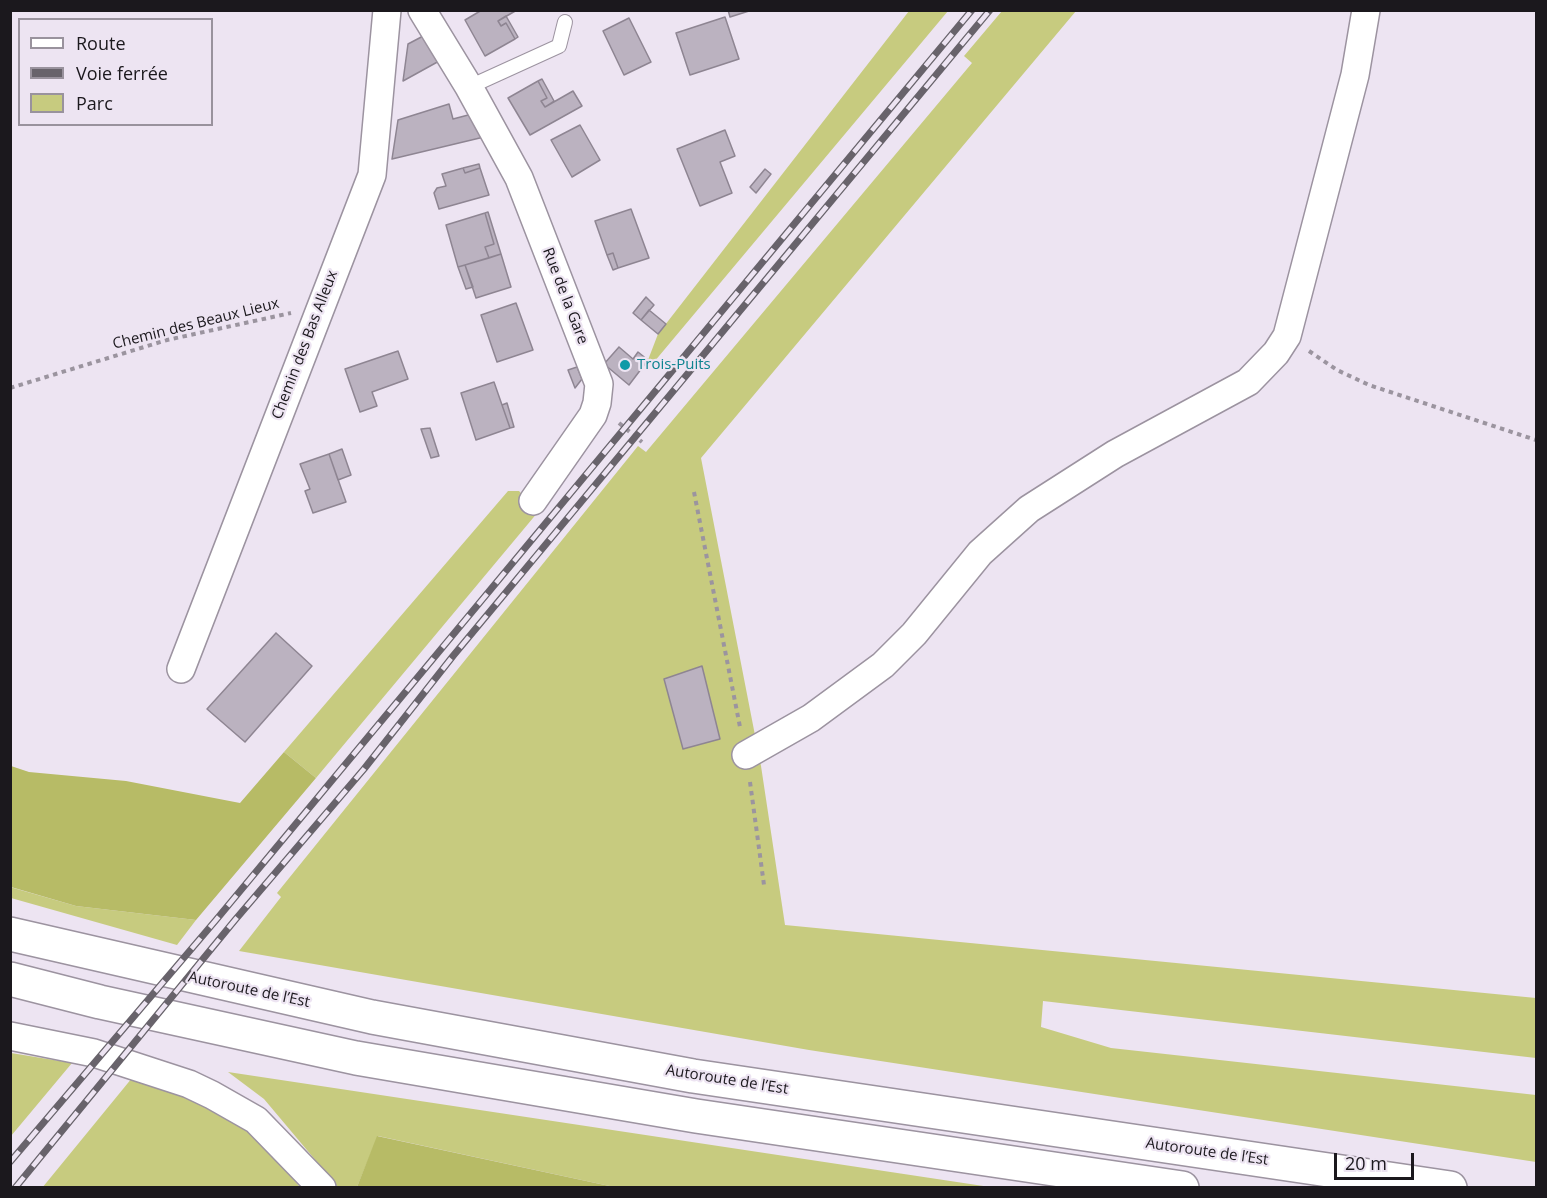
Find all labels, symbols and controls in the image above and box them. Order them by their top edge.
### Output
legend [18,18,213,126]
text: Route [76,31,126,55]
text: Voie ferrée [76,61,168,85]
text: Parc [76,91,113,115]
street label: Rue de la Gare [538,245,592,347]
street label: Chemin des Bas Alleux [268,268,342,422]
street label: Chemin des Beaux Lieux [111,295,281,353]
place label: Trois-Puits [637,356,711,374]
marker: Trois-Puits [618,358,632,372]
street label: Autoroute de l’Est [187,968,311,1012]
street label: Autoroute de l’Est [664,1061,790,1099]
street label: Autoroute de l’Est [1144,1134,1270,1170]
scale bar [1337,1141,1416,1179]
text: 20 m [1345,1151,1387,1175]

